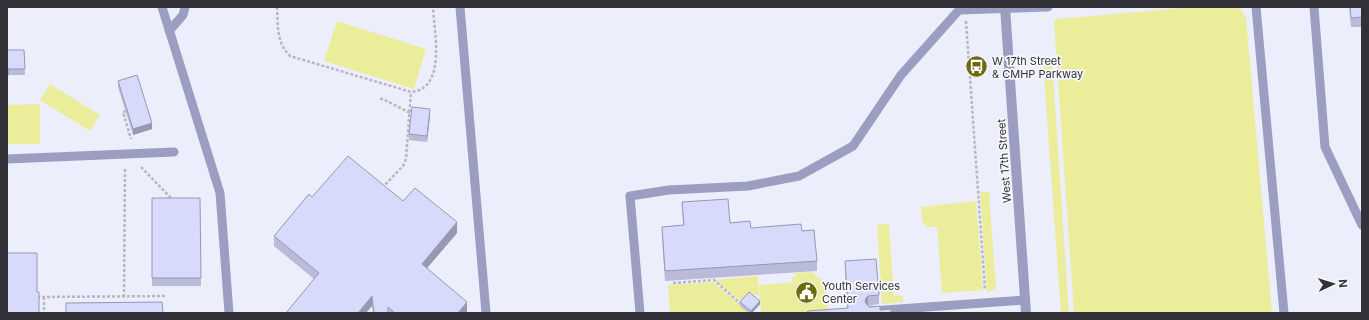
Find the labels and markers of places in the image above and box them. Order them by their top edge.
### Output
bus stop icon: W 17th Street & CMHP Parkway [964,54,990,80]
place label: W 17th Street & CMHP Parkway [992,54,1083,81]
public building icon: Youth Services Center [793,279,819,305]
place label: Youth Services Center [822,279,900,306]

